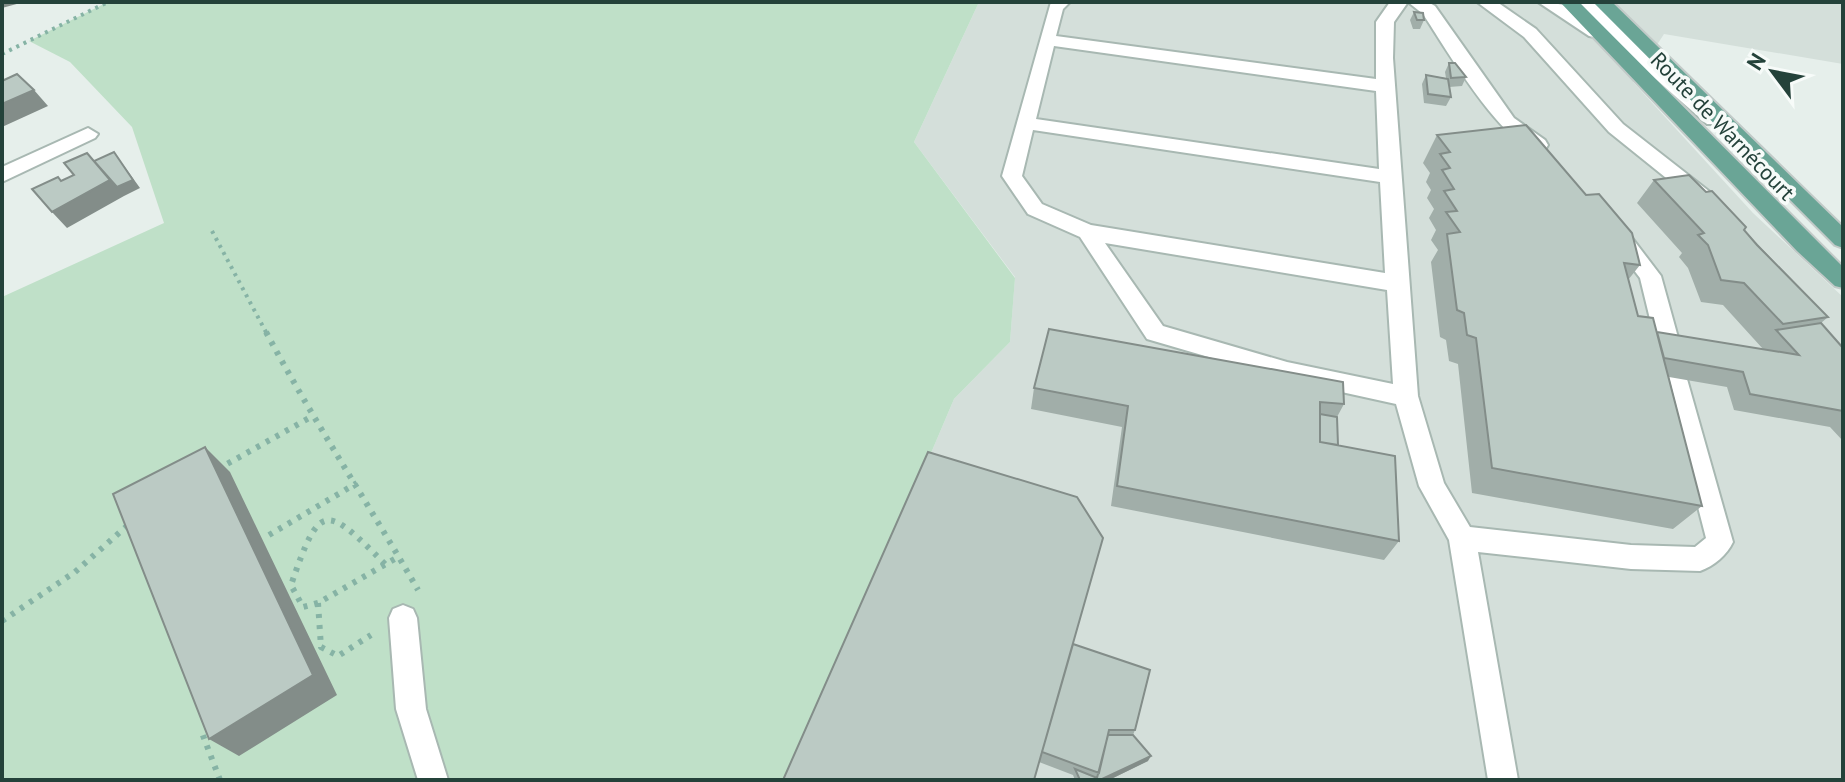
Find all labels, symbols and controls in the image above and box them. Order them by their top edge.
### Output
north arrow [1733,32,1813,112]
street label: Route de Warnécourt [1645,46,1801,207]
text: N [1740,48,1772,75]

